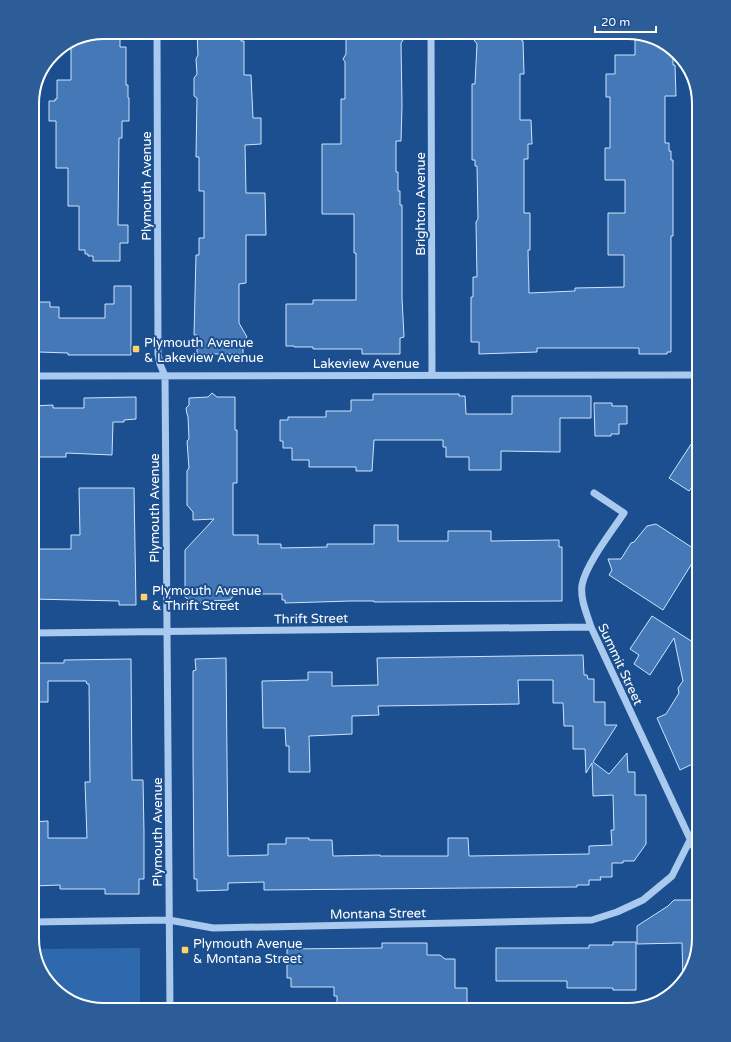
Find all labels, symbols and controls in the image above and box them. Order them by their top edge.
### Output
scale bar [595,8,656,34]
text: 20 m [601,15,630,29]
street label: Plymouth Avenue [139,131,155,241]
street label: Brighton Avenue [413,152,429,256]
place label: Plymouth Avenue & Lakeview Avenue [144,335,264,366]
marker: Plymouth Avenue & Lakeview Avenue [131,344,141,354]
street label: Lakeview Avenue [313,356,419,372]
street label: Plymouth Avenue [147,453,163,563]
place label: Plymouth Avenue & Thrift Street [152,583,261,614]
marker: Plymouth Avenue & Thrift Street [139,592,149,602]
street label: Thrift Street [274,610,348,628]
street label: Summit Street [594,621,646,708]
street label: Plymouth Avenue [150,777,166,887]
street label: Montana Street [330,905,426,923]
place label: Plymouth Avenue & Montana Street [193,936,302,967]
marker: Plymouth Avenue & Montana Street [180,945,190,955]

